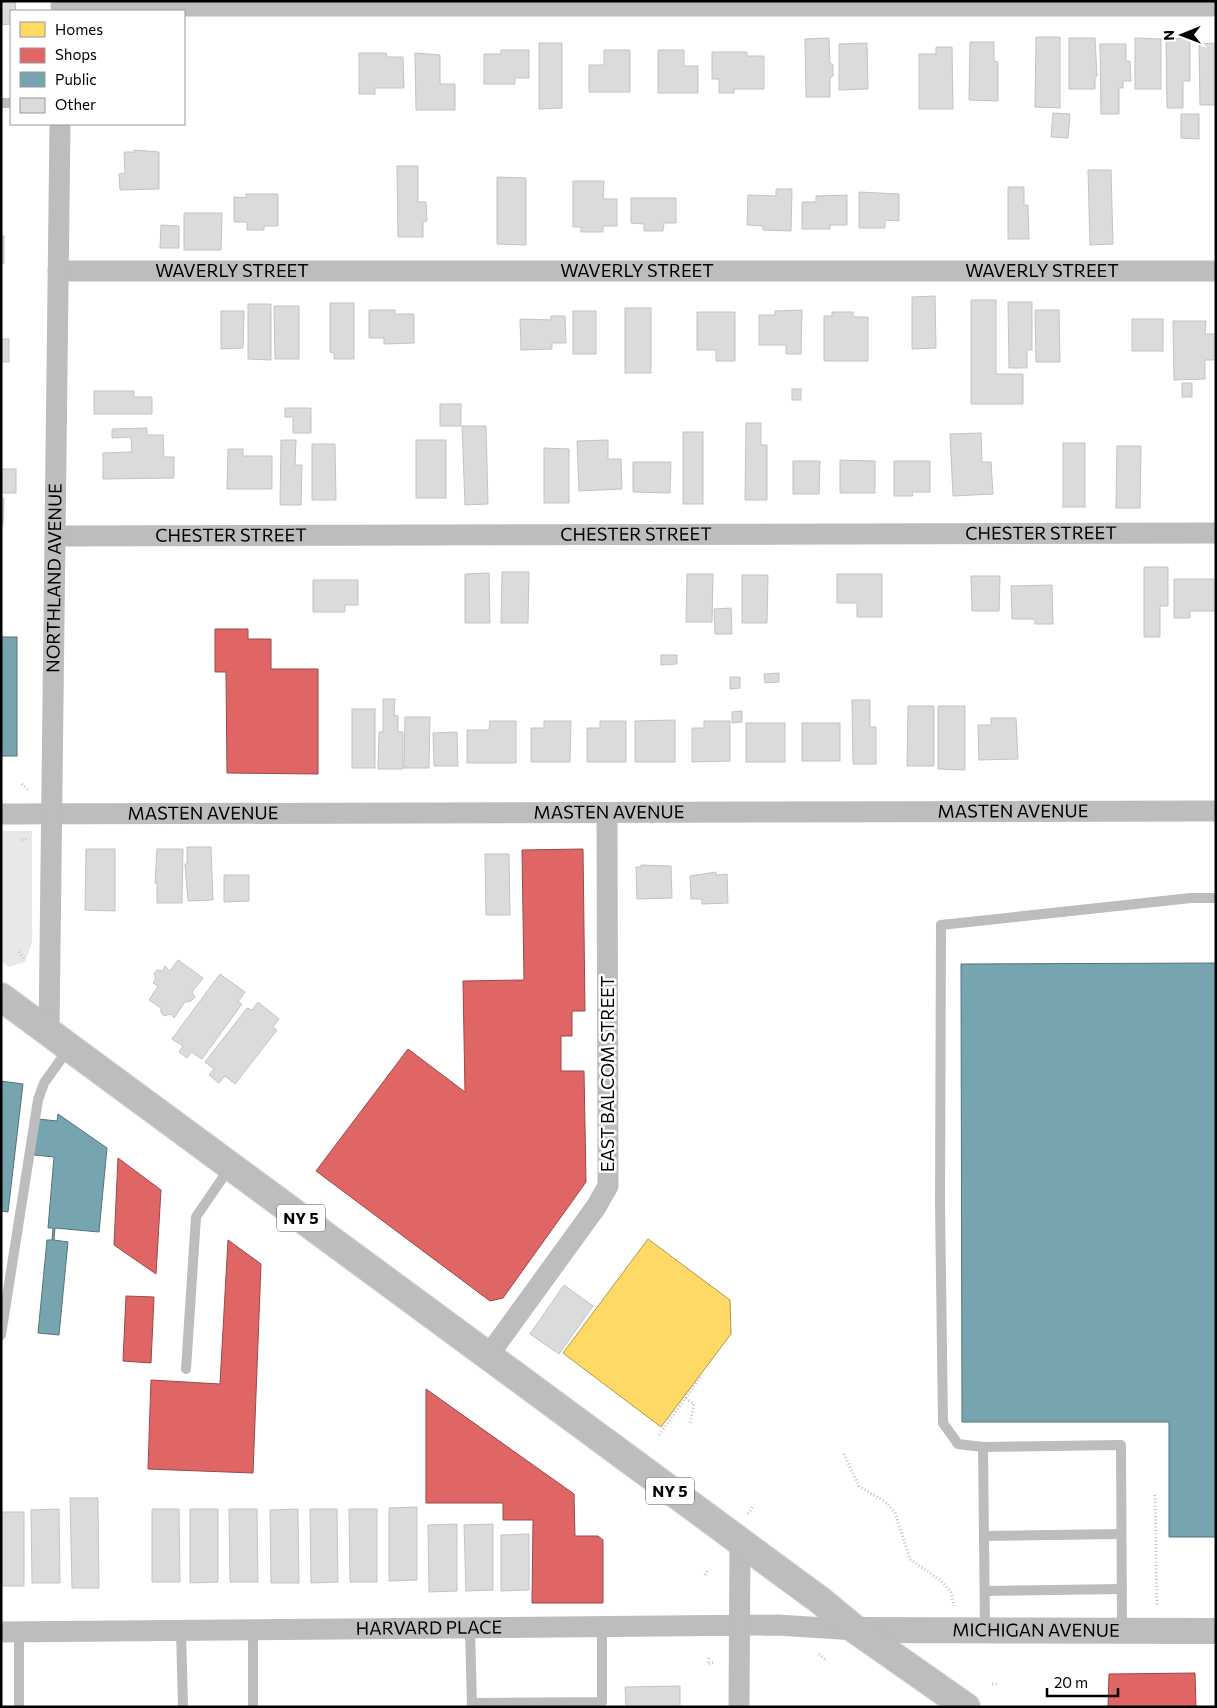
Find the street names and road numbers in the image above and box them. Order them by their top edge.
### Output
street label: WAVERLY STREET [155,259,309,281]
street label: WAVERLY STREET [560,259,714,281]
street label: WAVERLY STREET [965,259,1119,281]
street label: NORTHLAND AVENUE [41,483,66,673]
street label: CHESTER STREET [965,521,1117,544]
street label: CHESTER STREET [560,522,712,545]
street label: CHESTER STREET [155,523,307,546]
street label: MASTEN AVENUE [938,799,1088,822]
street label: MASTEN AVENUE [534,800,684,823]
street label: MASTEN AVENUE [128,801,278,824]
street label: EAST BALCOM STREET [596,976,618,1172]
road number: NY 5 [277,1204,325,1232]
road number: NY 5 [646,1478,694,1504]
street label: HARVARD PLACE [356,1615,502,1639]
street label: MICHIGAN AVENUE [952,1618,1120,1641]

